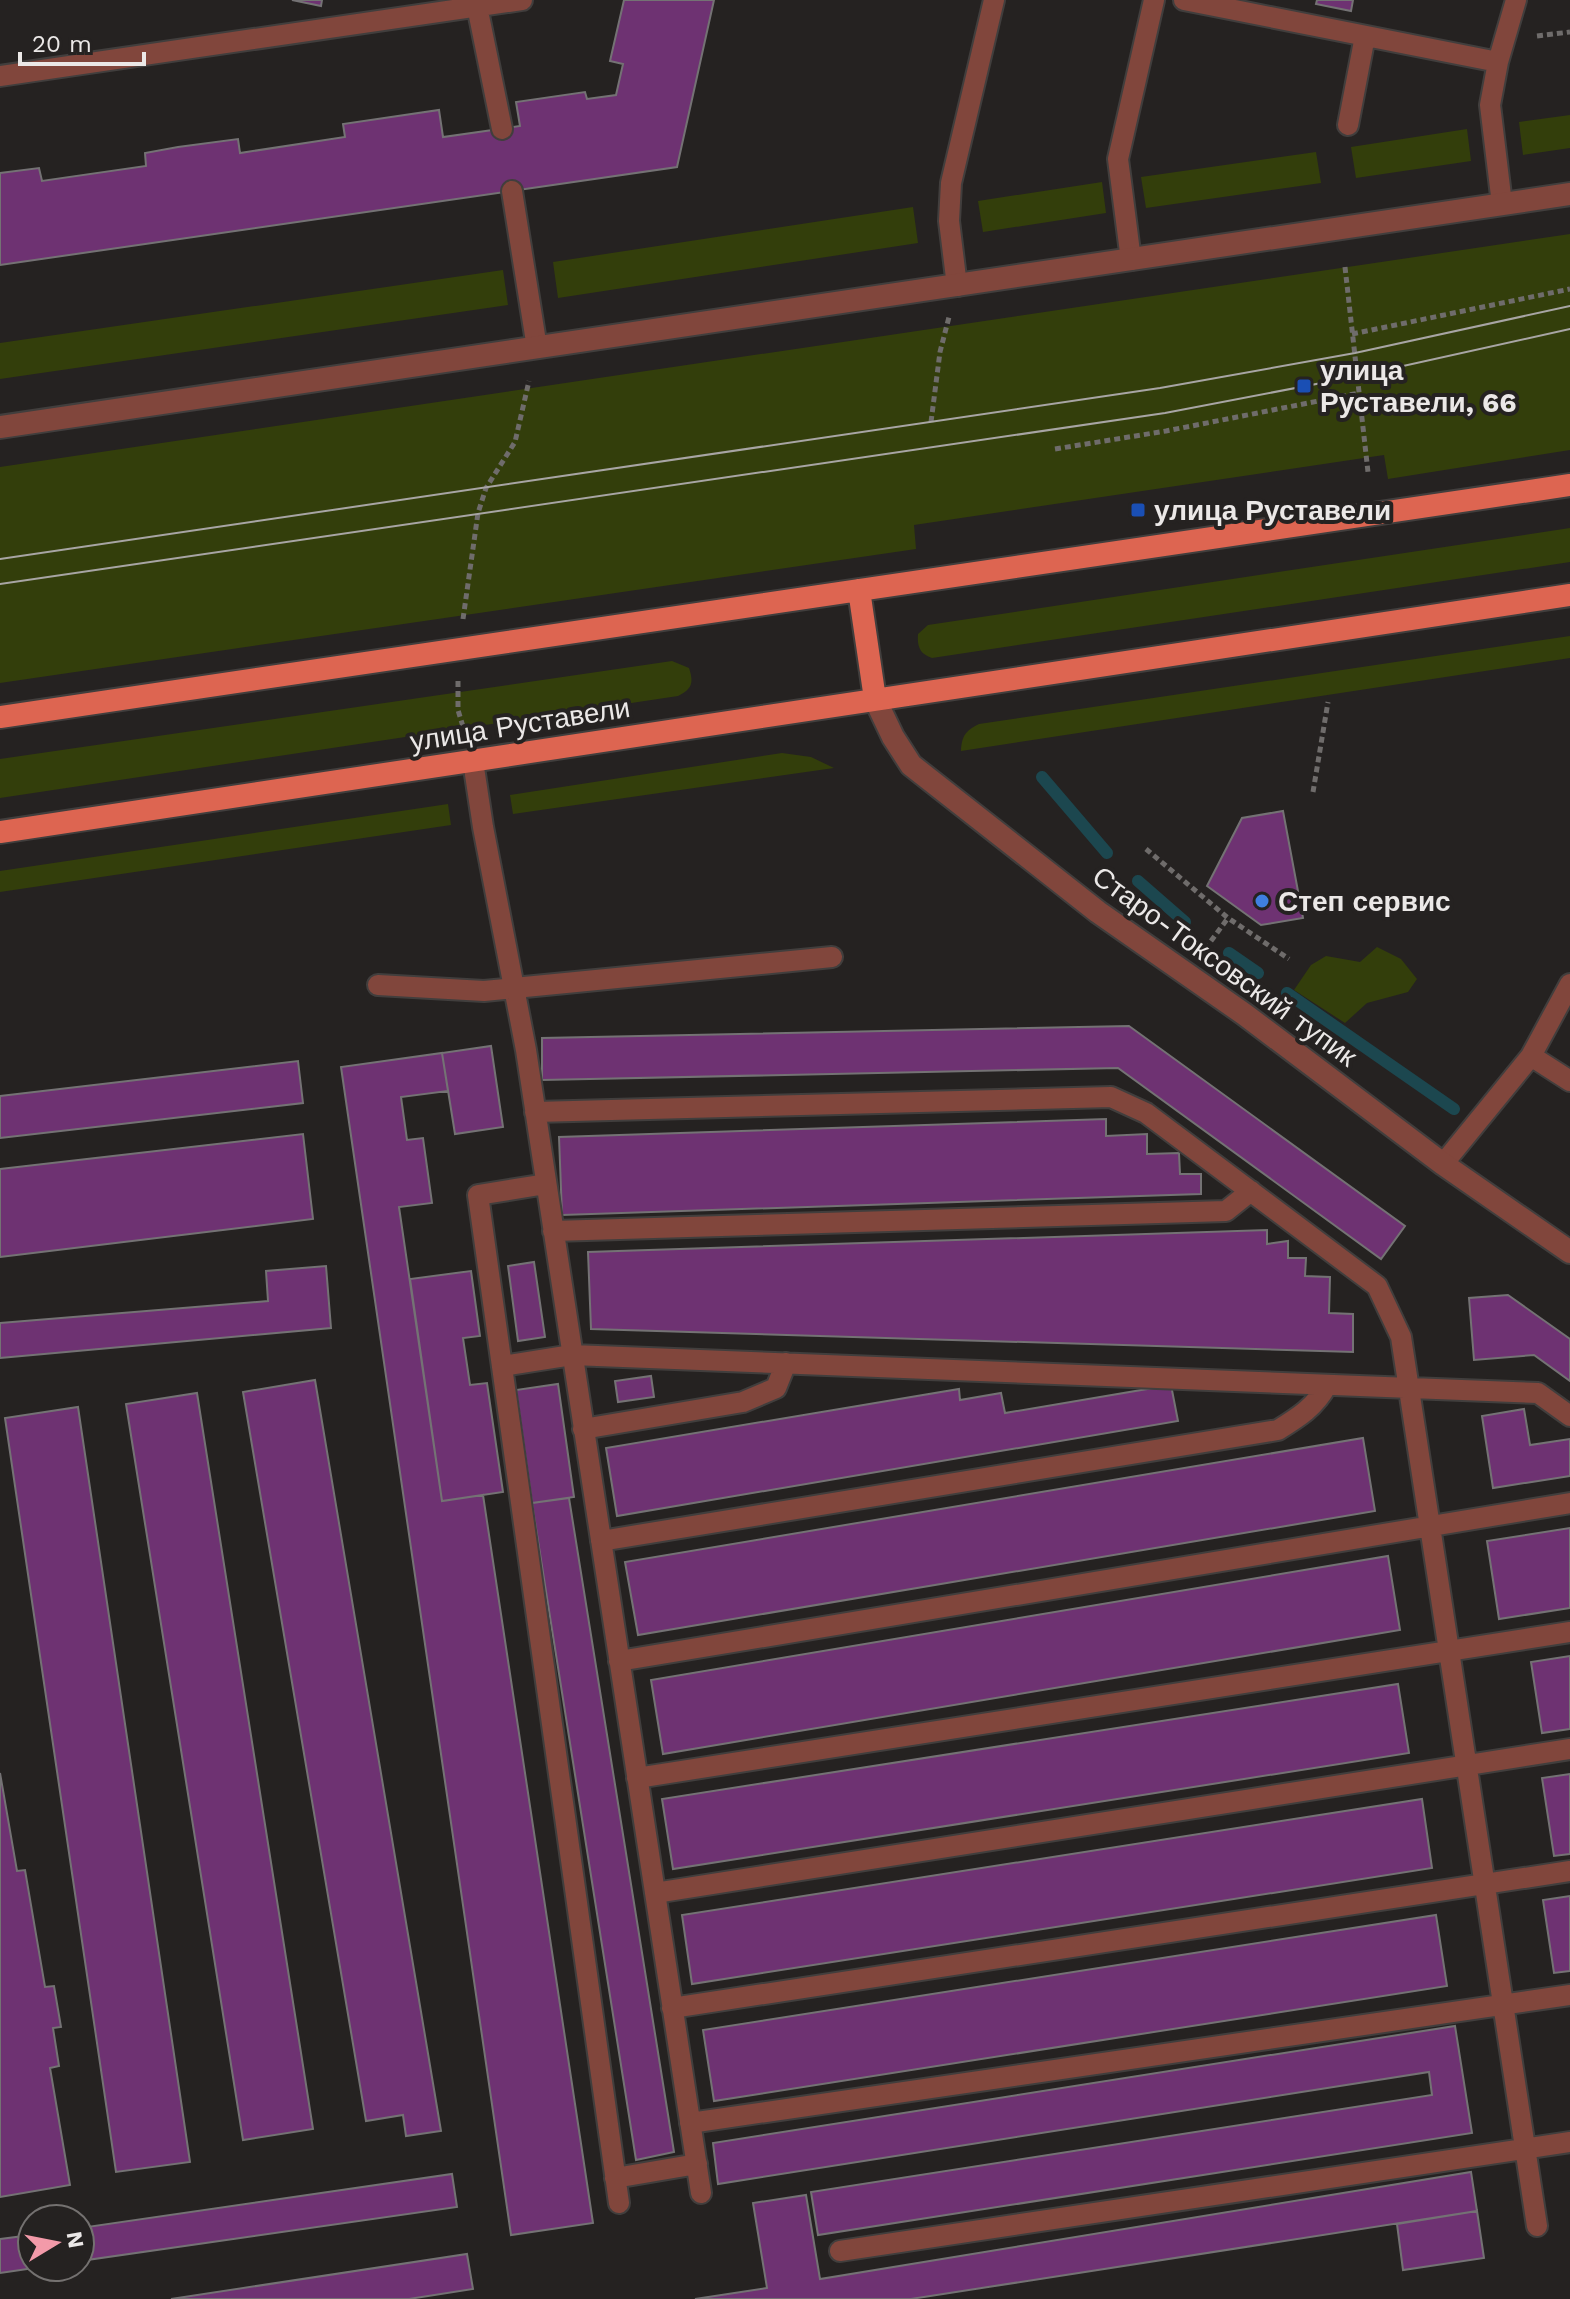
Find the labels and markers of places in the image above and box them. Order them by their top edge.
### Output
place label: улица Руставели, 66 [1320,354,1516,419]
marker: улица Руставели, 66 [1295,377,1313,395]
place label: улица Руставели [1154,494,1391,527]
marker: улица Руставели [1129,501,1147,519]
place label: Степ сервис [1278,885,1451,918]
marker: Степ сервис [1253,892,1271,910]

